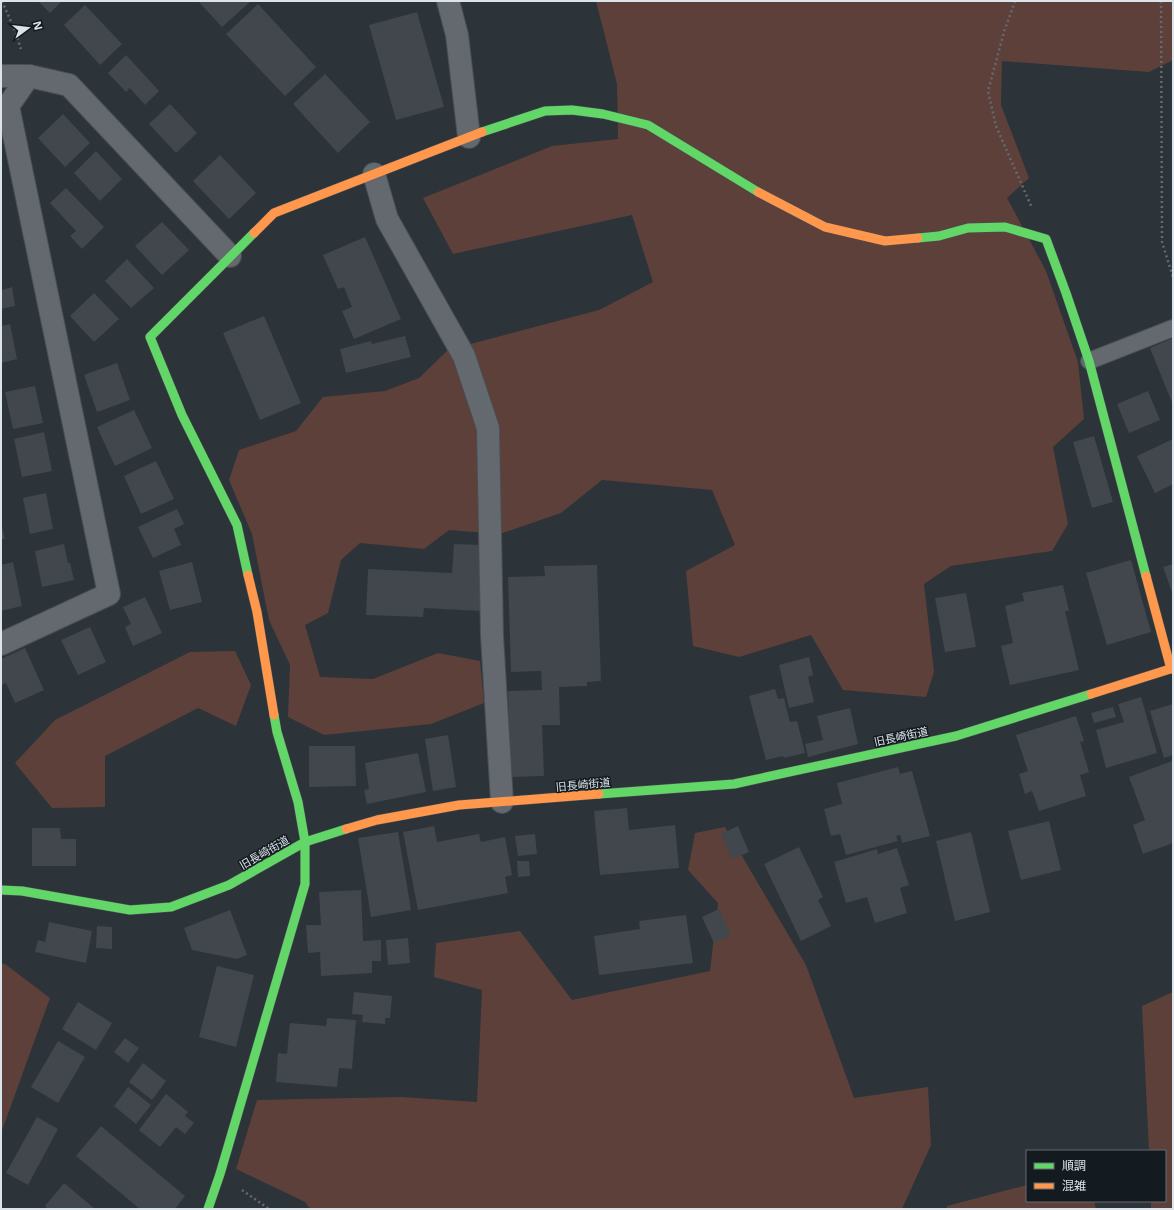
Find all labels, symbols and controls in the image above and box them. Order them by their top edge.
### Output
north arrow [8,8,48,48]
text: N [30,19,47,32]
street label: 旧長崎街道 [873,723,929,749]
street label: 旧長崎街道 [555,774,611,794]
street label: 旧長崎街道 [236,832,292,872]
legend [1026,1150,1166,1202]
text: 順調 [1062,1157,1086,1174]
text: 混雑 [1062,1177,1086,1194]

